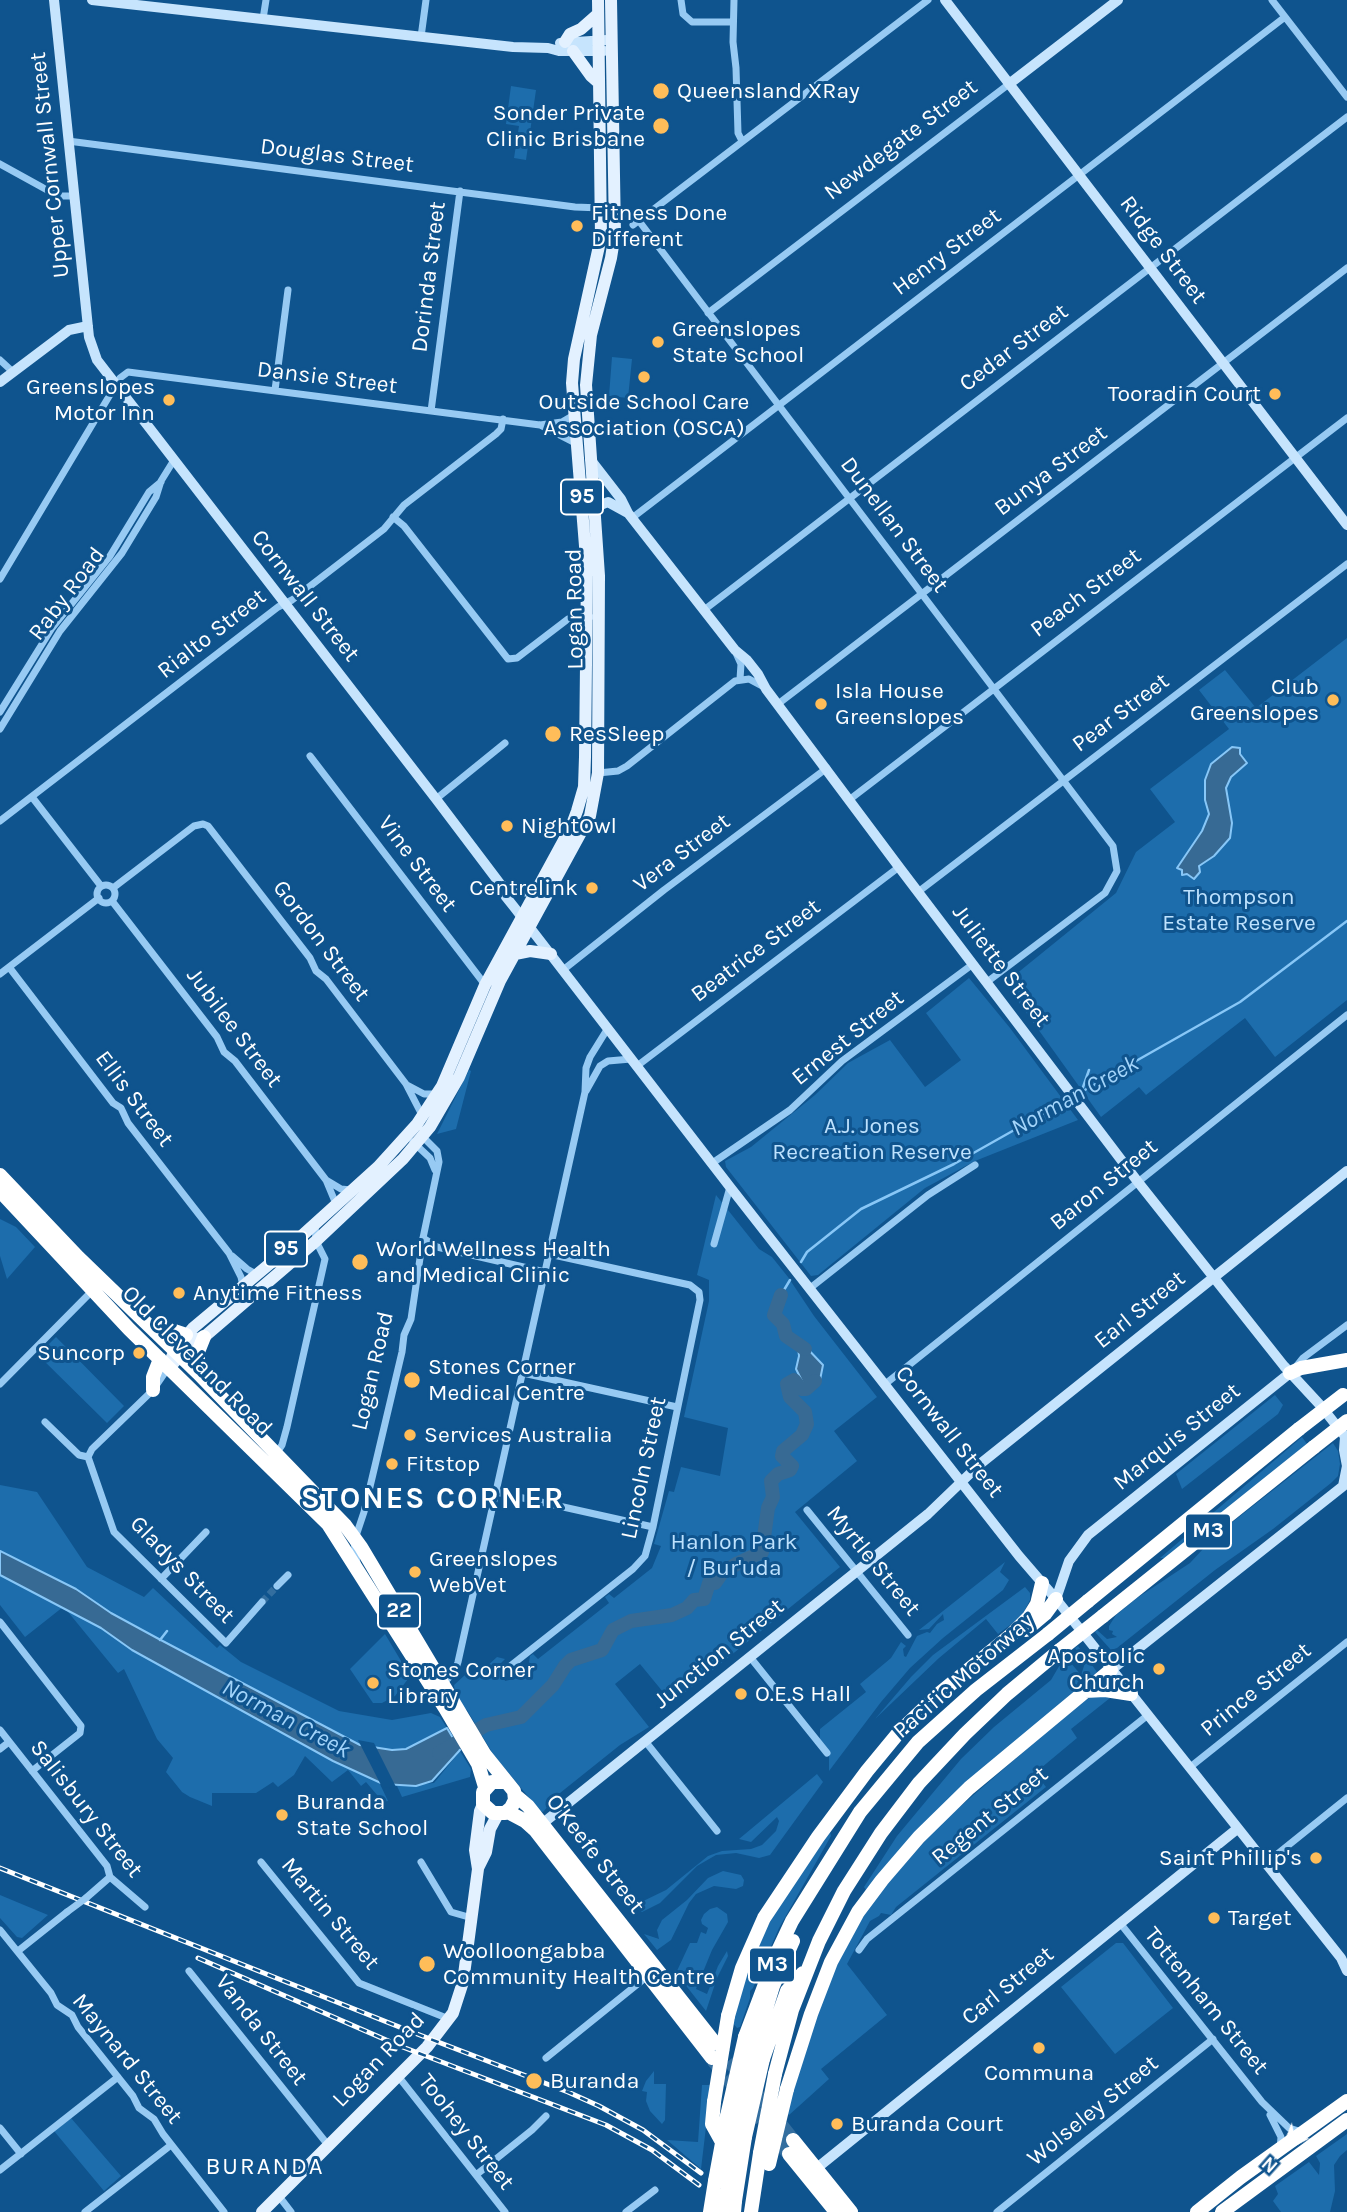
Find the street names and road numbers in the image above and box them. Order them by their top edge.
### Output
street label: Upper Cornwall Street [24,51,76,279]
street label: Newdegate Street [819,74,983,206]
street label: Douglas Street [259,133,415,179]
street label: Ridge Street [1113,191,1213,309]
street label: Dorinda Street [406,200,452,354]
street label: Henry Street [887,202,1007,302]
street label: Cedar Street [954,298,1074,398]
street label: Dansie Street [255,356,399,400]
street label: Bunya Street [989,420,1113,522]
street label: Dunellan Street [834,452,954,598]
road number: 95 [561,480,603,514]
street label: Cornwall Street [245,525,365,667]
street label: Raby Road [23,542,111,646]
street label: Peach Street [1025,542,1147,644]
street label: Logan Road [560,548,590,670]
street label: Rialto Street [152,583,272,685]
street label: Pear Street [1067,668,1175,758]
street label: Vera Street [628,808,736,898]
street label: Vine Street [372,810,462,918]
street label: Gordon Street [267,875,375,1007]
street label: Beatrice Street [686,893,826,1009]
street label: Juliette Street [946,899,1056,1033]
street label: Jubilee Street [180,963,288,1093]
street label: Ernest Street [786,984,910,1092]
street label: Ellis Street [89,1045,179,1153]
street label: Baron Street [1045,1133,1163,1237]
road number: 95 [265,1232,307,1266]
street label: Earl Street [1089,1265,1191,1355]
street label: Old Cleveland Road [116,1280,278,1442]
street label: Logan Road [346,1309,400,1433]
street label: Cornwall Street [889,1361,1009,1503]
street label: Marquis Street [1108,1377,1246,1497]
street label: Lincoln Street [615,1394,673,1542]
street label: Myrtle Street [820,1500,926,1622]
street label: Gladys Street [124,1510,240,1630]
road number: M3 [1185,1514,1231,1548]
street label: Junction Street [648,1593,790,1715]
road number: 22 [378,1594,420,1628]
street label: Pacific Motorway [888,1607,1040,1745]
street label: Prince Street [1195,1637,1317,1743]
street label: Salisbury Street [24,1735,148,1883]
street label: Regent Street [926,1761,1054,1871]
street label: O'Keefe Street [540,1789,650,1919]
street label: Martin Street [275,1852,385,1976]
street label: Tottenham Street [1138,1922,1274,2080]
street label: Carl Street [957,1941,1059,2031]
road number: M3 [749,1948,795,1982]
street label: Vanda Street [209,1969,313,2091]
street label: Maynard Street [66,1988,188,2130]
street label: Logan Road [327,2007,431,2113]
street label: Wolseley Street [1022,2050,1164,2172]
street label: Toohey Street [412,2068,520,2196]

